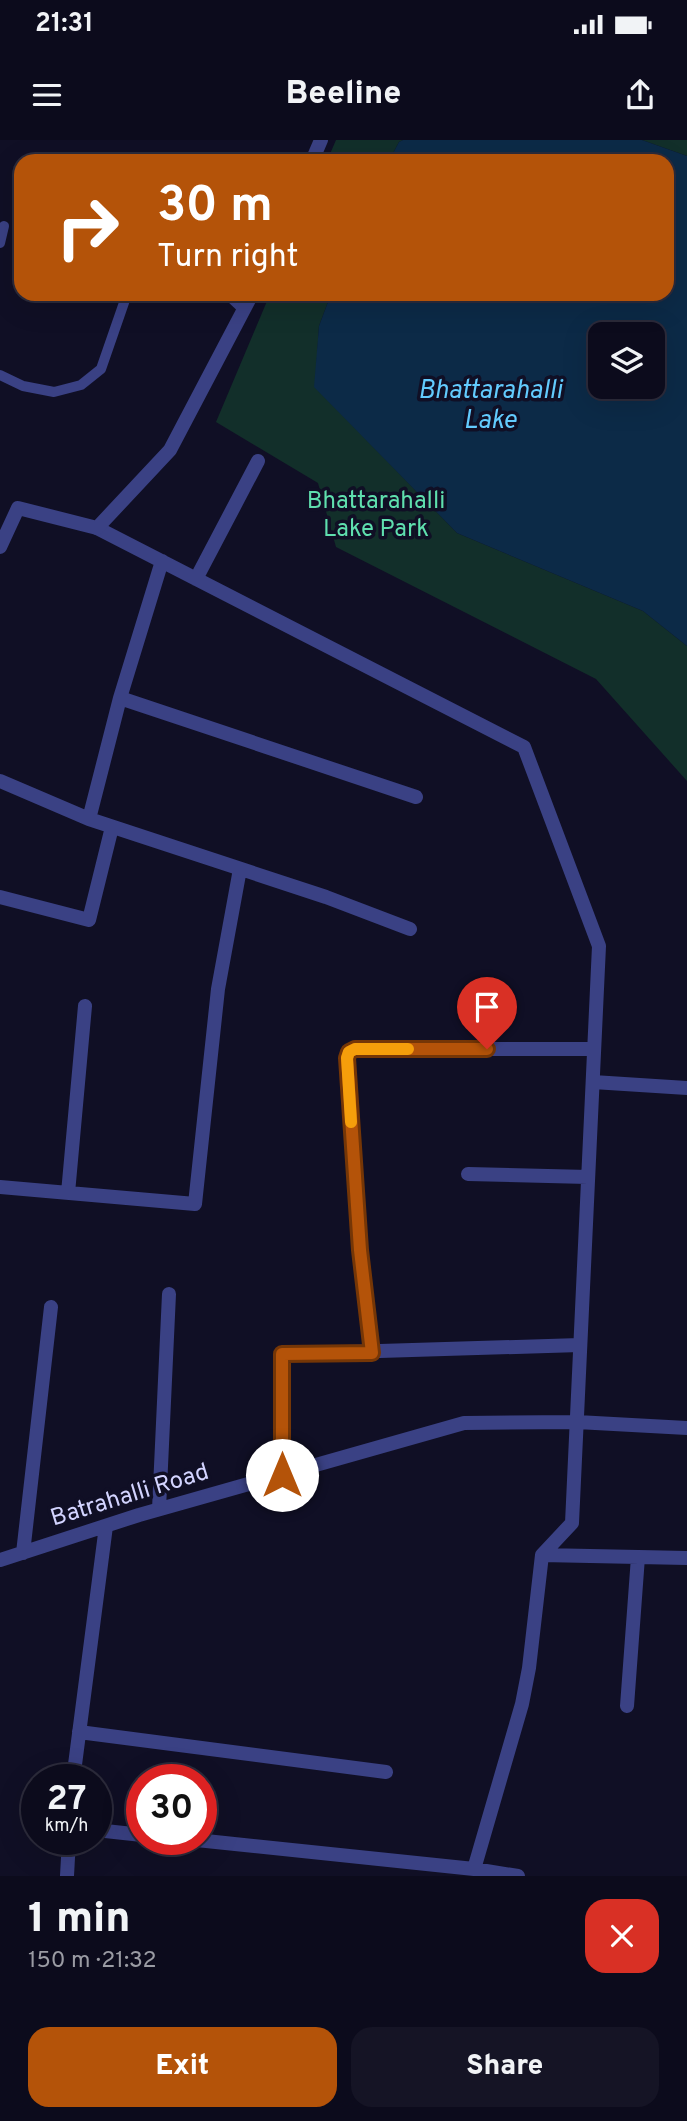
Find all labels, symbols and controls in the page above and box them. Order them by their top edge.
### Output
text: 21:31 [35,8,94,41]
text: Beeline [286,75,401,115]
icon: menu [28,76,66,114]
icon: share [621,76,659,114]
text: 30 m [157,177,273,239]
icon: right [42,182,133,273]
text: Turn right [157,238,299,278]
map controls [588,322,665,399]
button: layers [588,322,665,399]
water label: Bhattarahalli Lake [418,375,564,438]
park label: Bhattarahalli Lake Park [307,487,445,545]
pin [457,977,517,1049]
icon: arrive [468,988,506,1026]
position arrow [245,1438,319,1512]
street label: Batrahalli Road [47,1458,213,1534]
speed limit sign: 30 [126,1764,217,1855]
text: 27 [47,1778,86,1822]
text: km/h [45,1815,88,1838]
text: 1 min [28,1894,131,1947]
button: close [585,1899,659,1973]
text: 150 m · 21:32 [28,1947,157,1976]
button: Exit [28,2027,337,2107]
button: Share [351,2027,659,2107]

